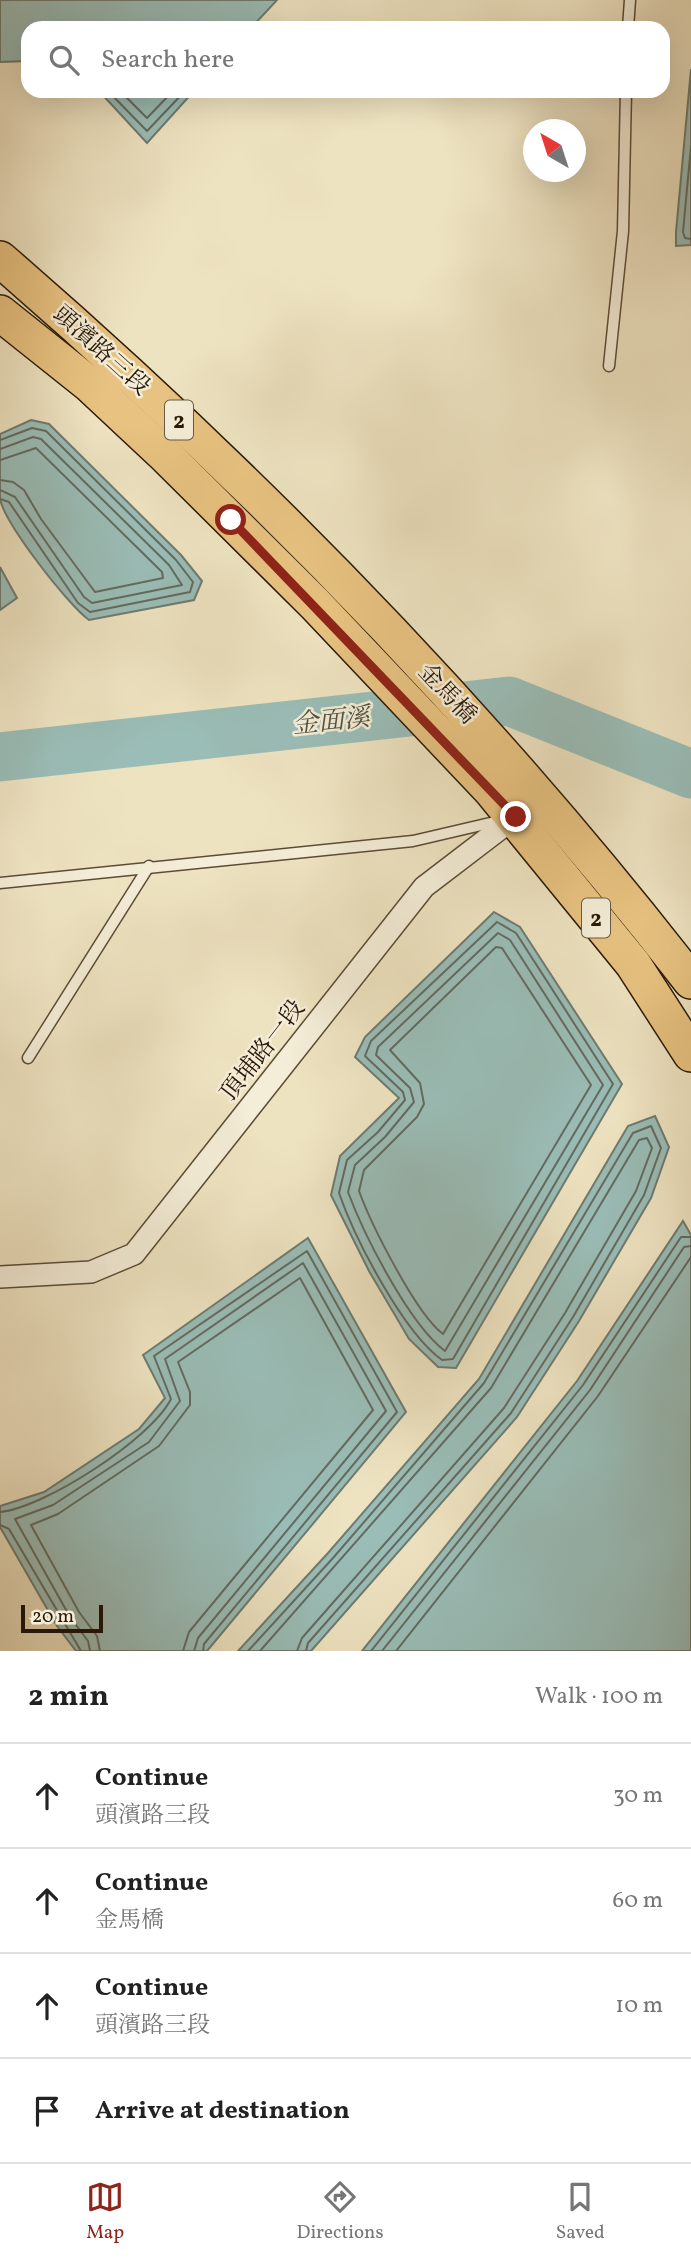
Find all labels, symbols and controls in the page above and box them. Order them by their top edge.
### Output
search box [21,21,670,98]
icon: search [45,41,83,79]
text: Search here [101,42,234,78]
north arrow [523,119,586,182]
street label: 頭濱路三段 [45,299,157,404]
road number: 2 [165,400,193,440]
route start [215,504,246,535]
street label: 金馬橋 [410,656,484,732]
water label: 金面溪 [291,700,375,744]
route end [500,801,531,832]
road number: 2 [582,898,610,937]
street label: 頂埔路一段 [213,993,314,1109]
scale bar [21,1602,103,1634]
text: 20 m [32,1604,74,1630]
text: 2 min [28,1676,109,1718]
text: Walk · 100 m [535,1681,663,1713]
text: Continue [95,1760,208,1796]
icon: ahead [28,1777,66,1815]
text: 30 m [613,1780,663,1812]
text: 頭濱路三段 [95,1800,210,1832]
text: Continue [95,1865,208,1901]
icon: ahead [28,1882,66,1920]
text: 60 m [613,1885,663,1917]
text: 金馬橋 [95,1905,164,1937]
text: Continue [95,1970,208,2006]
icon: ahead [28,1987,66,2025]
text: 10 m [615,1990,663,2022]
text: 頭濱路三段 [95,2010,210,2042]
icon: arrive [28,2092,66,2130]
text: Arrive at destination [95,2093,350,2129]
tab: Map [86,2178,124,2246]
tab: Directions [297,2178,384,2246]
tab: Saved [556,2178,605,2246]

